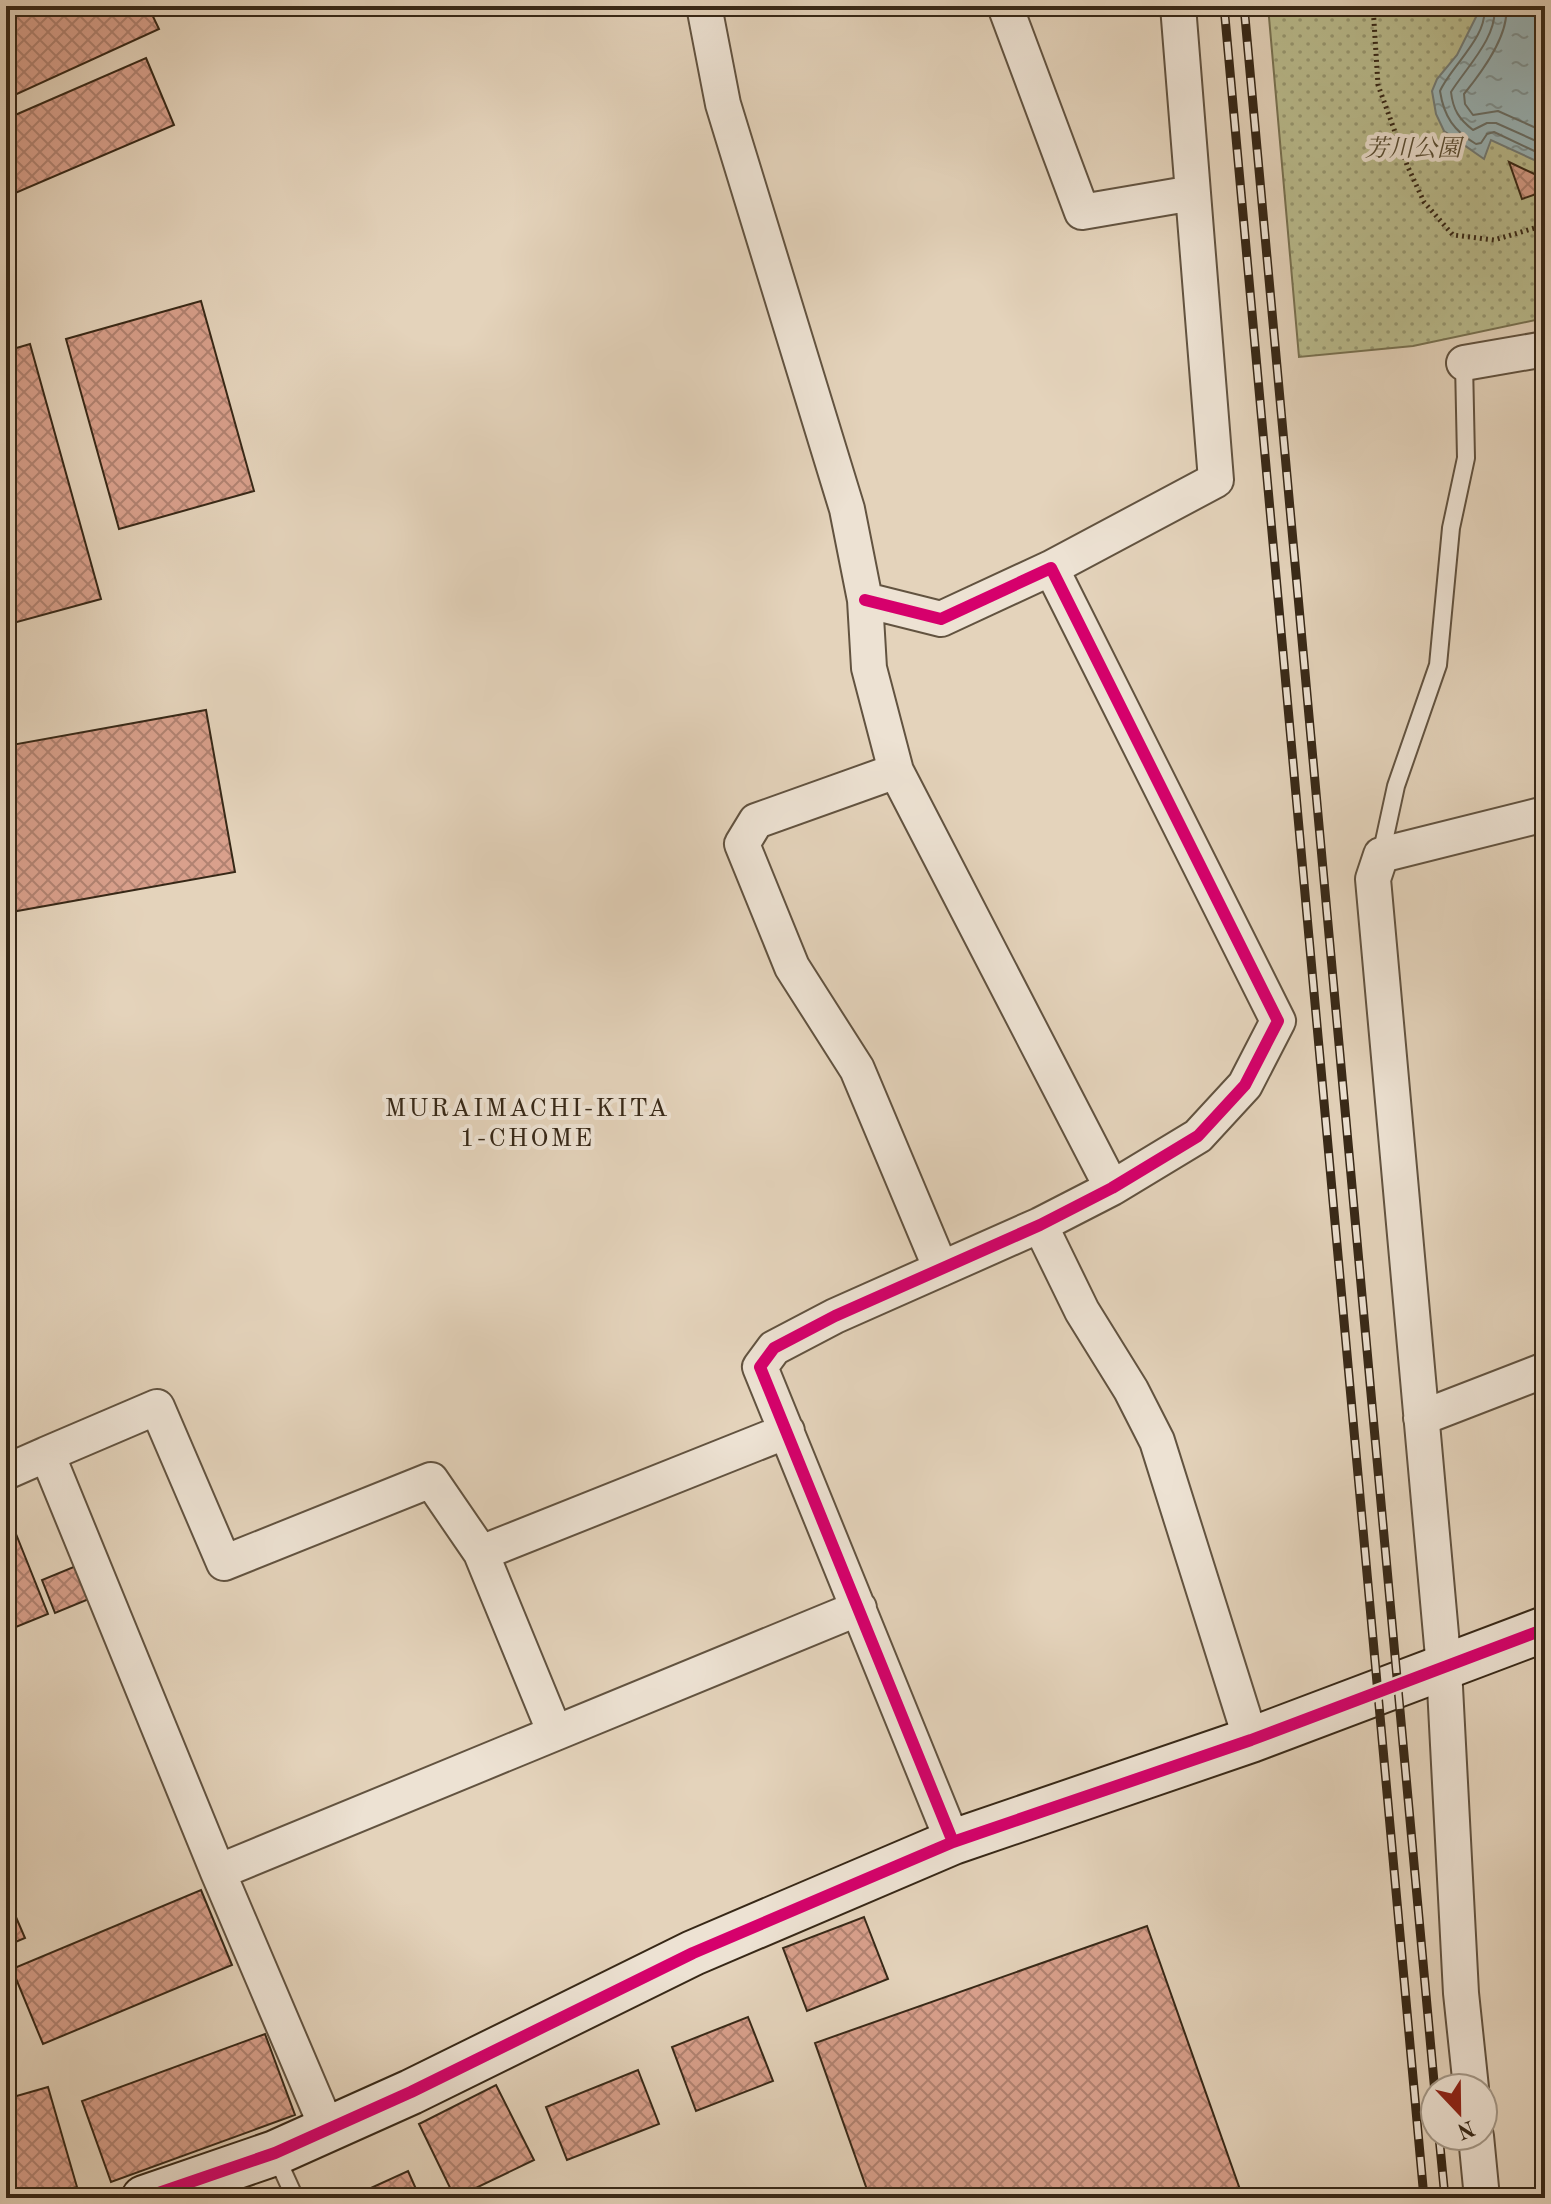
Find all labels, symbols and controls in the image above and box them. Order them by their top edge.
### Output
park label: 芳川公園 [1365,135,1465,162]
district label: MURAIMACHI-KITA 1-CHOME [384,1096,670,1152]
north arrow [1419,2072,1499,2152]
text: N [1454,2115,1478,2142]

